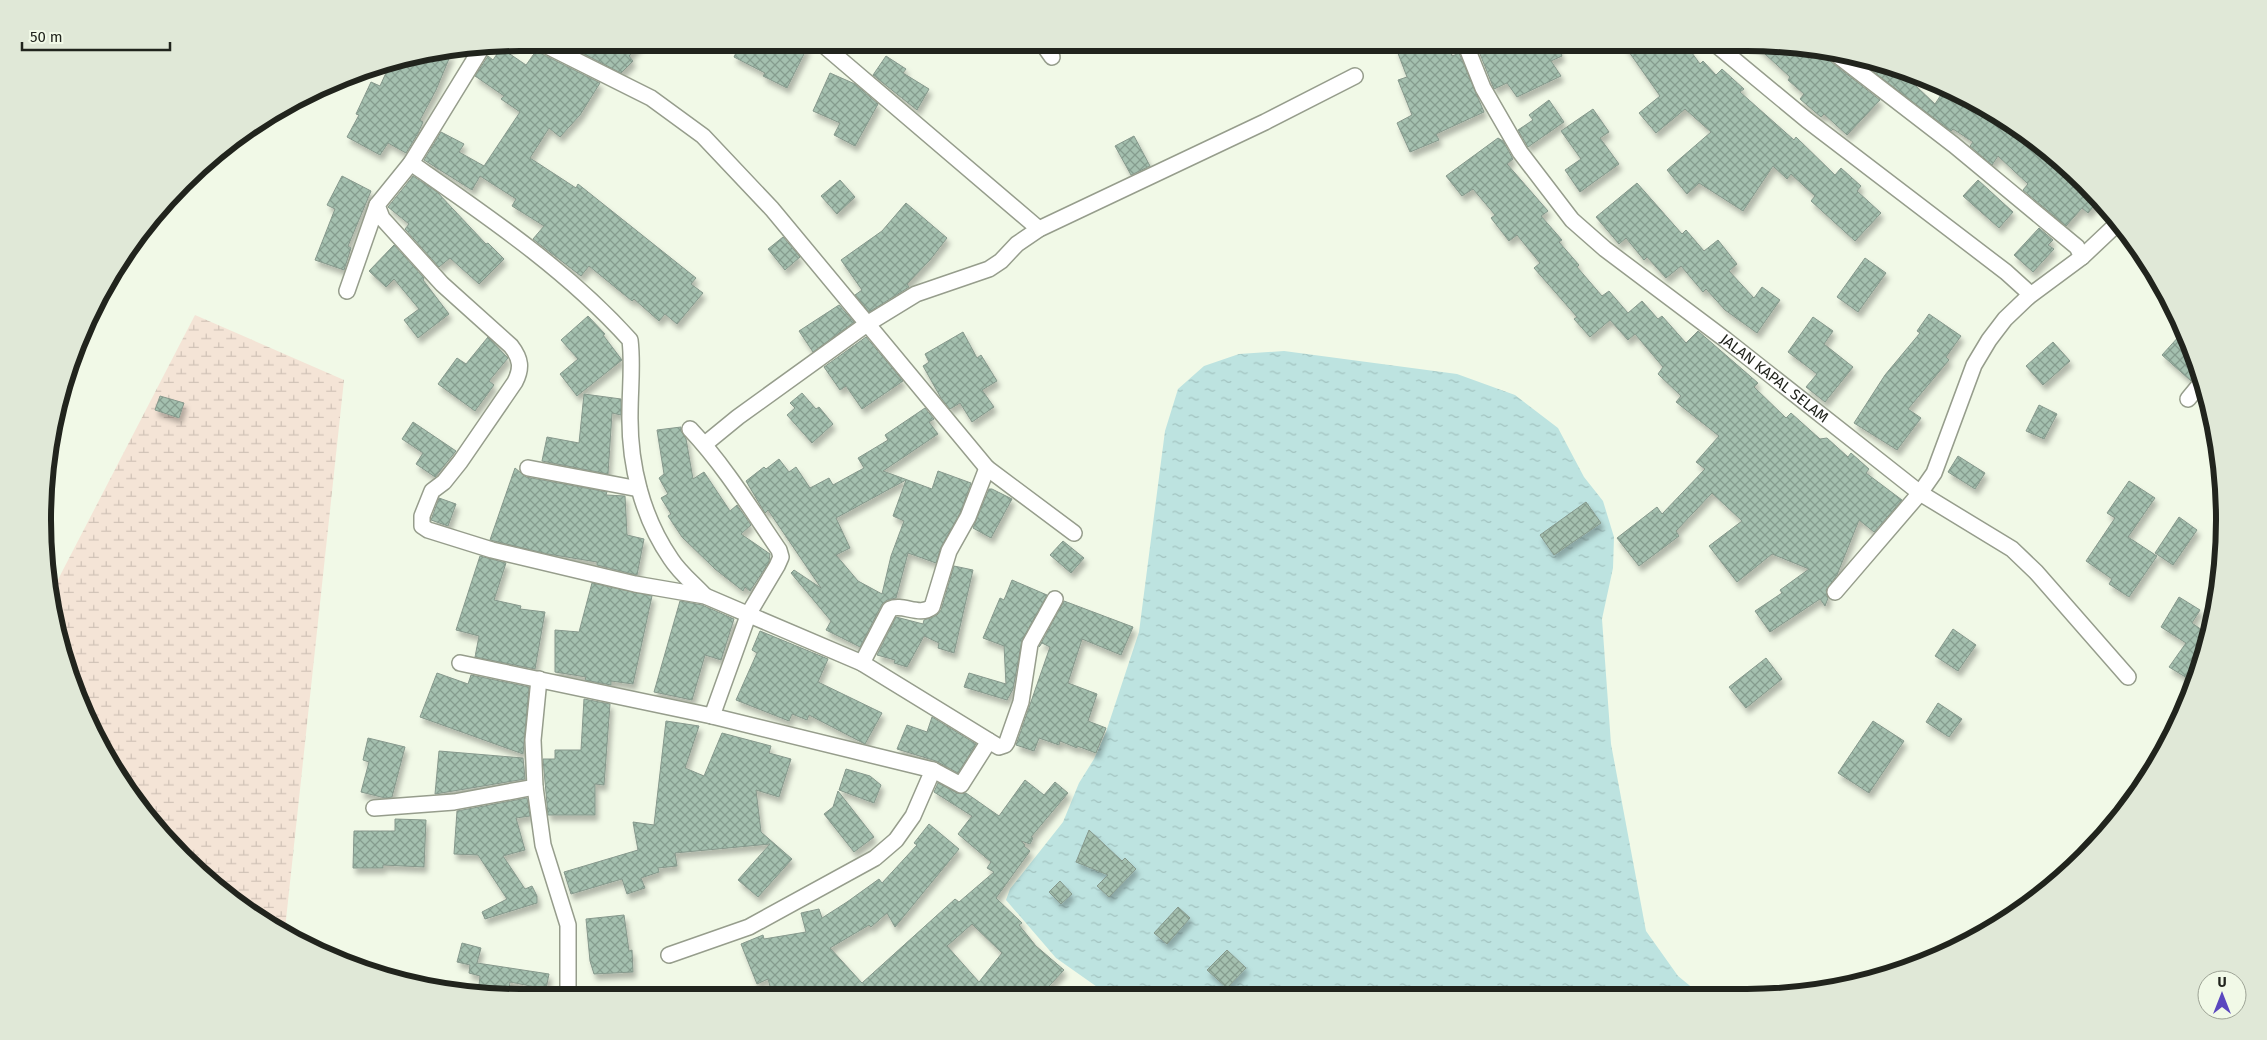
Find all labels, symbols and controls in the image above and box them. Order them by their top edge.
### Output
scale bar [22,20,170,52]
text: 50 m [30,28,63,46]
street label: JALAN KAPAL SELAM [1717,330,1832,426]
north arrow [2197,970,2247,1020]
text: U [2217,974,2227,991]

